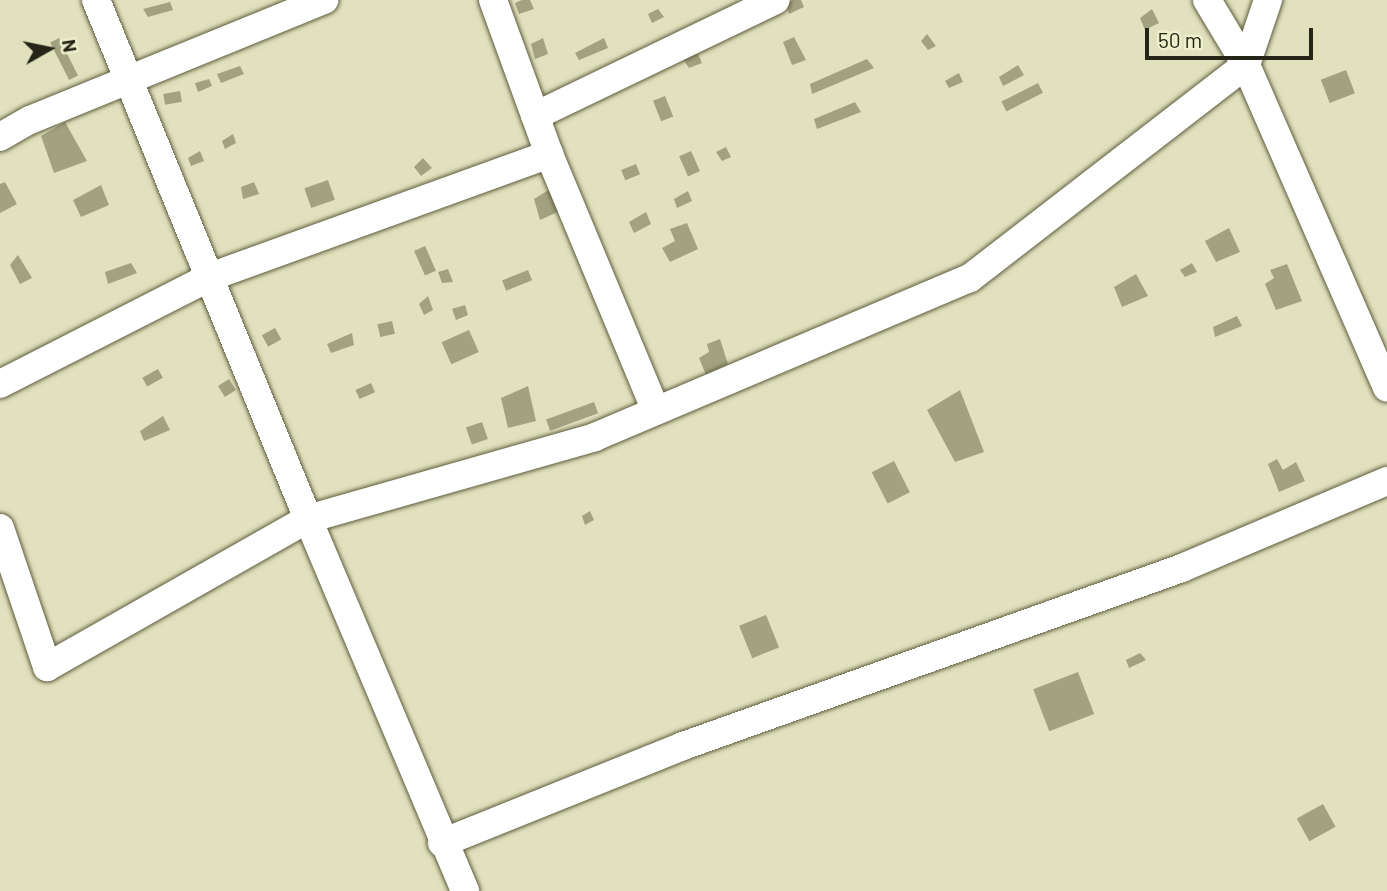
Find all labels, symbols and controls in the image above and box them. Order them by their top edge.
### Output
north arrow [14,14,84,84]
scale bar [1149,14,1317,58]
text: 50 m [1158,27,1202,52]
text: N [58,38,83,54]

